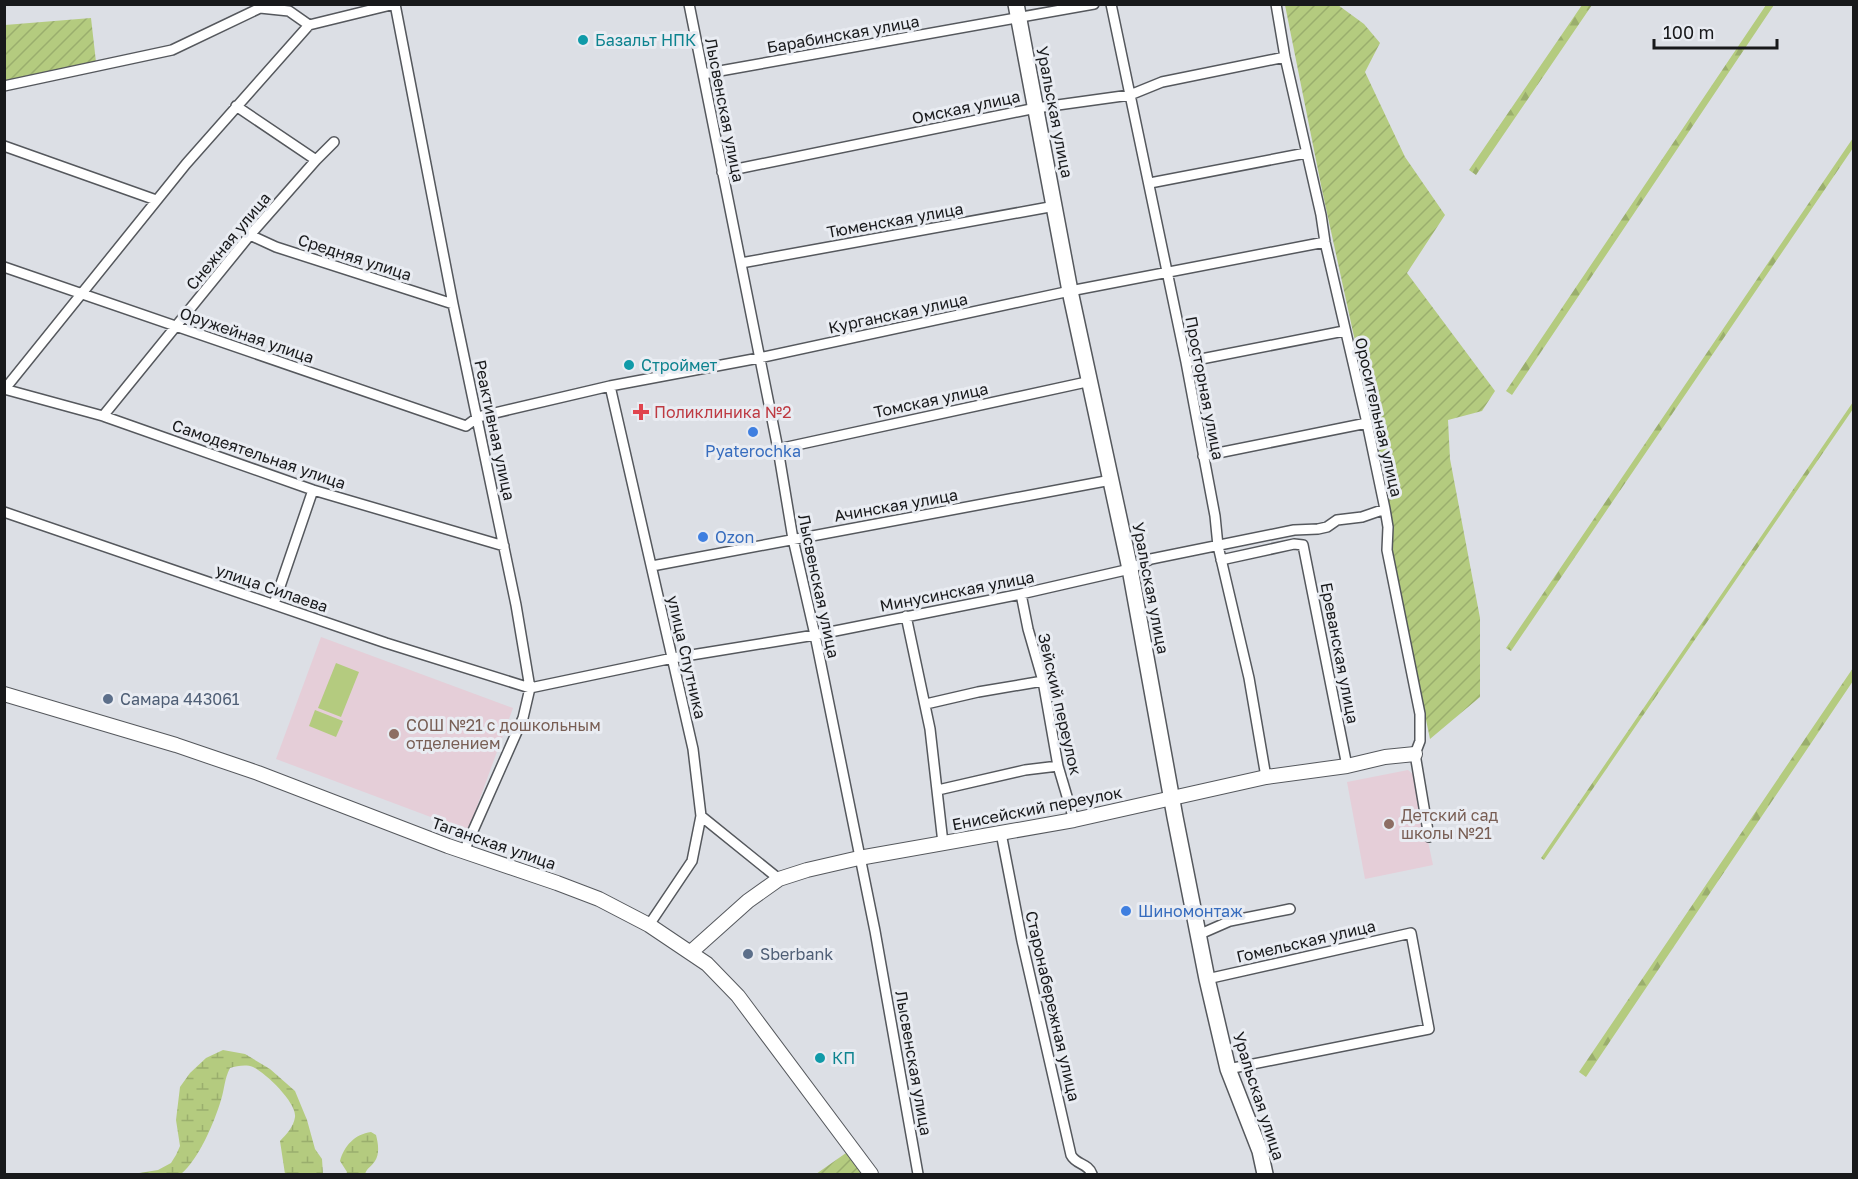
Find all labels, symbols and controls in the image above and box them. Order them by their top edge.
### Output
street label: Барабинская улица [765,11,921,57]
scale bar [1654,12,1777,50]
text: 100 m [1663,21,1714,43]
place label: Базальт НПК [595,30,696,50]
marker: Базальт НПК [576,33,590,47]
street label: Лысвенская улица [701,36,749,184]
street label: Уральская улица [1032,44,1078,180]
street label: Омская улица [910,86,1022,128]
street label: Снежная улица [181,188,275,294]
street label: Тюменская улица [825,198,965,242]
street label: Средняя улица [296,229,414,285]
street label: Курганская улица [826,288,970,338]
street label: Оружейная улица [177,303,317,367]
street label: Просторная улица [1181,314,1229,462]
street label: Оросительная улица [1351,335,1407,499]
place label: Строймет [641,355,718,375]
street label: Реактивная улица [470,358,520,502]
marker: Строймет [622,358,636,372]
street label: Томская улица [872,378,990,422]
place label: Поликлиника №2 [654,402,792,422]
marker: Поликлиника №2 [632,403,650,421]
street label: Самодеятельная улица [170,415,348,493]
marker: Pyaterochka [746,425,760,439]
place label: Pyaterochka [705,441,801,461]
street label: Ачинская улица [833,484,959,526]
street label: Лысвенская улица [794,512,844,660]
street label: Уральская улица [1128,520,1174,656]
place label: Ozon [715,527,754,547]
marker: Ozon [696,530,710,544]
street label: улица Силаева [213,559,331,617]
street label: Минусинская улица [878,566,1036,616]
street label: Ереванская улица [1316,581,1364,725]
street label: улица Спутника [663,593,711,721]
street label: Зейский переулок [1034,631,1086,777]
place label: Самара 443061 [120,689,240,709]
marker: Самара 443061 [101,692,115,706]
place label: СОШ №21 с дошкольным отделением [406,715,601,753]
marker: СОШ №21 с дошкольным отделением [387,727,401,741]
street label: Енисейский переулок [950,782,1124,834]
place label: Детский сад школы №21 [1401,805,1499,843]
street label: Таганская улица [429,812,559,874]
marker: Детский сад школы №21 [1382,817,1396,831]
place label: Шиномонтаж [1138,901,1243,921]
marker: Шиномонтаж [1119,904,1133,918]
street label: Старонабережная улица [1021,909,1085,1103]
street label: Гомельская улица [1234,915,1378,967]
place label: Sberbank [760,944,833,964]
marker: Sberbank [741,947,755,961]
street label: Лысвенская улица [891,989,937,1137]
street label: Уральская улица [1229,1029,1289,1163]
place label: КП [832,1048,855,1068]
marker: КП [813,1051,827,1065]

